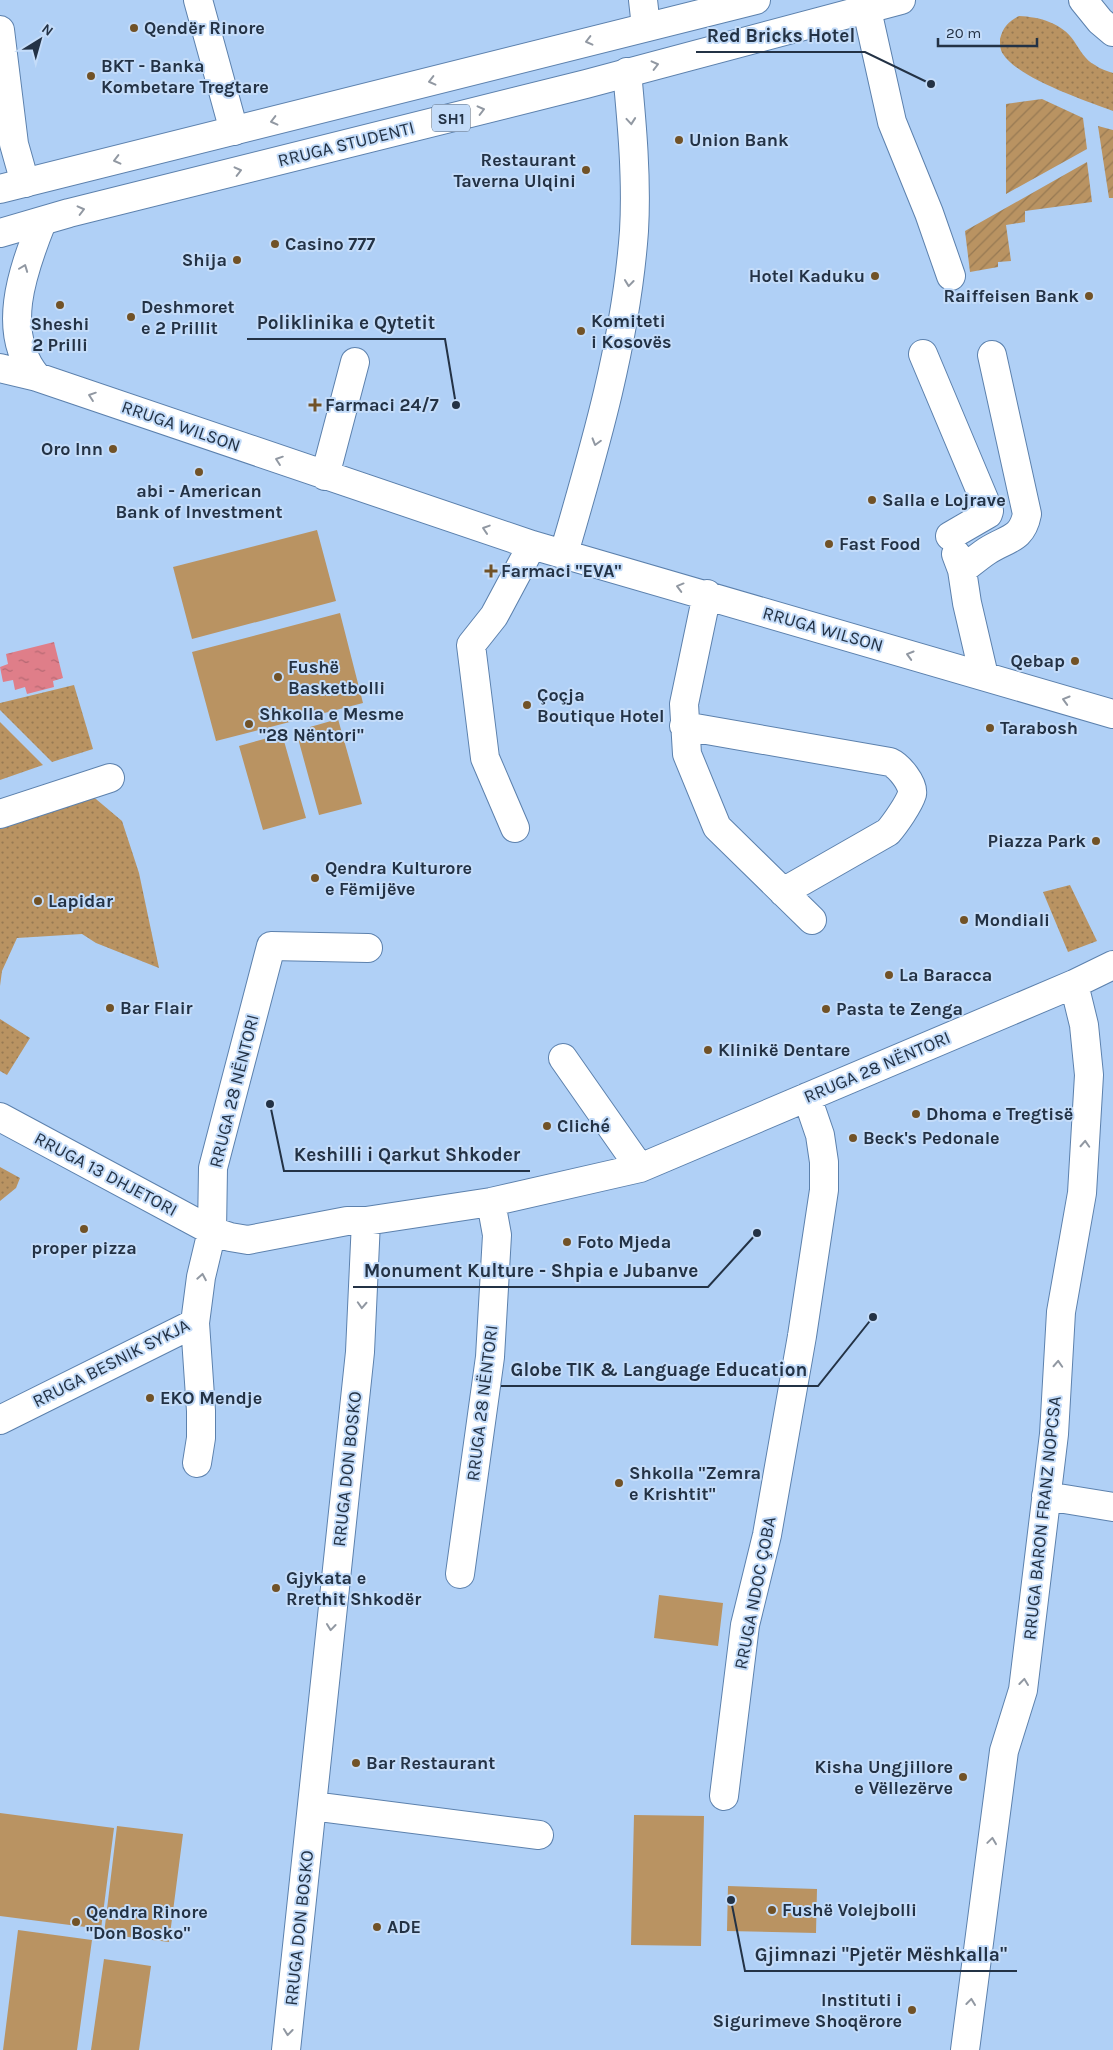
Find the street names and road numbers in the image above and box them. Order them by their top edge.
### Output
road number: SH1 [432,105,470,132]
street label: RRUGA STUDENTI [275,116,417,172]
street label: RRUGA WILSON [119,395,243,457]
street label: RRUGA WILSON [760,601,886,657]
street label: RRUGA 28 NËNTORI [204,1012,264,1170]
street label: RRUGA 28 NËNTORI [800,1026,954,1108]
street label: RRUGA 13 DHJETORI [31,1127,181,1221]
street label: RRUGA BESNIK SYKJA [29,1314,193,1412]
street label: RRUGA 28 NËNTORI [462,1324,502,1482]
street label: RRUGA DON BOSKO [328,1390,366,1548]
street label: RRUGA BARON FRANZ NOPCSA [1018,1395,1066,1641]
street label: RRUGA NDOC ÇOBA [729,1515,781,1671]
street label: RRUGA DON BOSKO [280,1849,318,2007]

